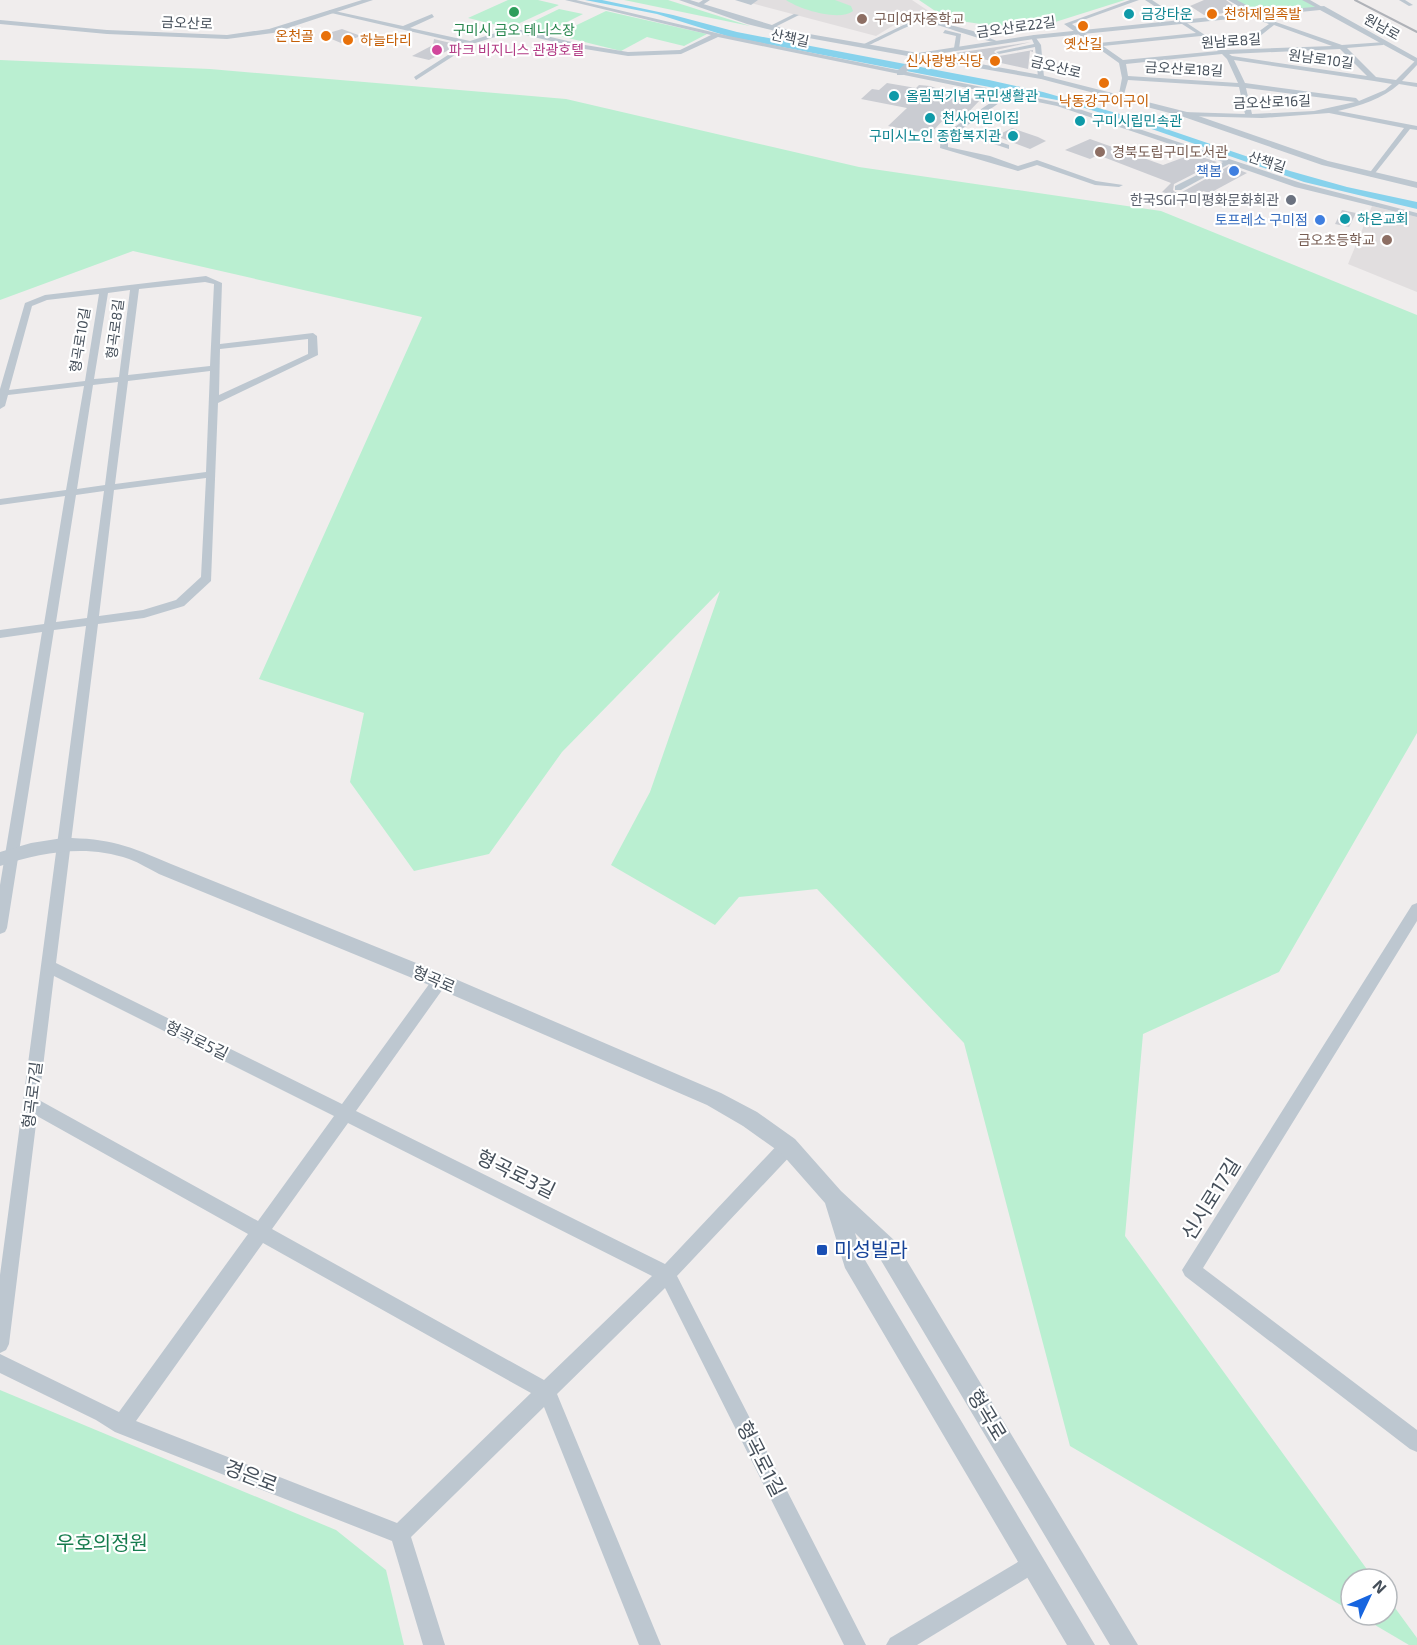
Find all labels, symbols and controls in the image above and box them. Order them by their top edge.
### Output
marker: 구미시 금오 테니스장 [507,5,521,19]
place label: 금강타운 [1141,5,1193,22]
place label: 천하제일족발 [1224,5,1301,22]
marker: 금강타운 [1122,7,1136,21]
marker: 천하제일족발 [1205,7,1219,21]
place label: 구미여자중학교 [874,10,964,27]
street label: 원남로 [1361,10,1403,43]
marker: 구미여자중학교 [855,12,869,26]
street label: 금오산로 [161,13,213,32]
street label: 금오산로22길 [975,13,1057,40]
marker: 옛산길 [1076,19,1090,33]
place label: 구미시 금오 테니스장 [453,21,575,38]
street label: 산책길 [769,25,811,50]
place label: 온천골 [275,27,314,44]
marker: 온천골 [319,29,333,43]
street label: 원남로8길 [1200,30,1262,51]
place label: 하늘타리 [360,31,412,48]
marker: 하늘타리 [341,33,355,47]
place label: 옛산길 [1064,35,1102,52]
place label: 파크 비지니스 관광호텔 [449,41,584,58]
marker: 파크 비지니스 관광호텔 [430,43,444,57]
street label: 원남로10길 [1287,46,1355,71]
place label: 신사랑방식당 [906,52,983,69]
street label: 금오산로 [1029,52,1083,81]
marker: 신사랑방식당 [988,54,1002,68]
street label: 금오산로18길 [1144,58,1224,79]
marker: 낙동강구이구이 [1097,76,1111,90]
place label: 올림픽기념 국민생활관 [906,87,1038,104]
marker: 올림픽기념 국민생활관 [887,89,901,103]
place label: 낙동강구이구이 [1059,92,1149,109]
street label: 금오산로16길 [1233,92,1311,111]
place label: 천사어린이집 [942,109,1019,126]
marker: 천사어린이집 [923,111,937,125]
place label: 구미시립민속관 [1092,112,1182,129]
marker: 구미시립민속관 [1073,114,1087,128]
place label: 구미시노인 종합복지관 [869,127,1001,144]
marker: 구미시노인 종합복지관 [1006,129,1020,143]
place label: 경북도립구미도서관 [1112,143,1228,160]
marker: 경북도립구미도서관 [1093,145,1107,159]
street label: 산책길 [1246,147,1288,176]
place label: 책봄 [1196,162,1222,179]
marker: 책봄 [1227,164,1241,178]
place label: 한국SGI구미평화문화회관 [1130,191,1279,208]
marker: 한국SGI구미평화문화회관 [1284,193,1298,207]
place label: 하은교회 [1357,210,1409,227]
place label: 토프레소 구미점 [1215,211,1308,228]
marker: 하은교회 [1338,212,1352,226]
marker: 토프레소 구미점 [1313,213,1327,227]
place label: 금오초등학교 [1298,231,1375,248]
marker: 금오초등학교 [1380,233,1394,247]
street label: 형곡로8길 [102,298,127,360]
street label: 형곡로10길 [66,306,93,374]
street label: 형곡로 [410,961,458,996]
street label: 형곡로5길 [163,1016,232,1063]
street label: 형곡로7길 [18,1060,45,1129]
street label: 형곡로3길 [473,1144,560,1202]
street label: 신시로17길 [1176,1153,1245,1244]
place label: 미성빌라 [834,1237,908,1261]
marker: 미성빌라 [815,1243,829,1257]
street label: 형곡로 [963,1385,1012,1444]
street label: 형곡로1길 [733,1417,791,1500]
street label: 경은로 [221,1454,281,1496]
park label: 우호의정원 [56,1530,148,1554]
north arrow [1339,1567,1399,1627]
text: N [1369,1575,1391,1597]

